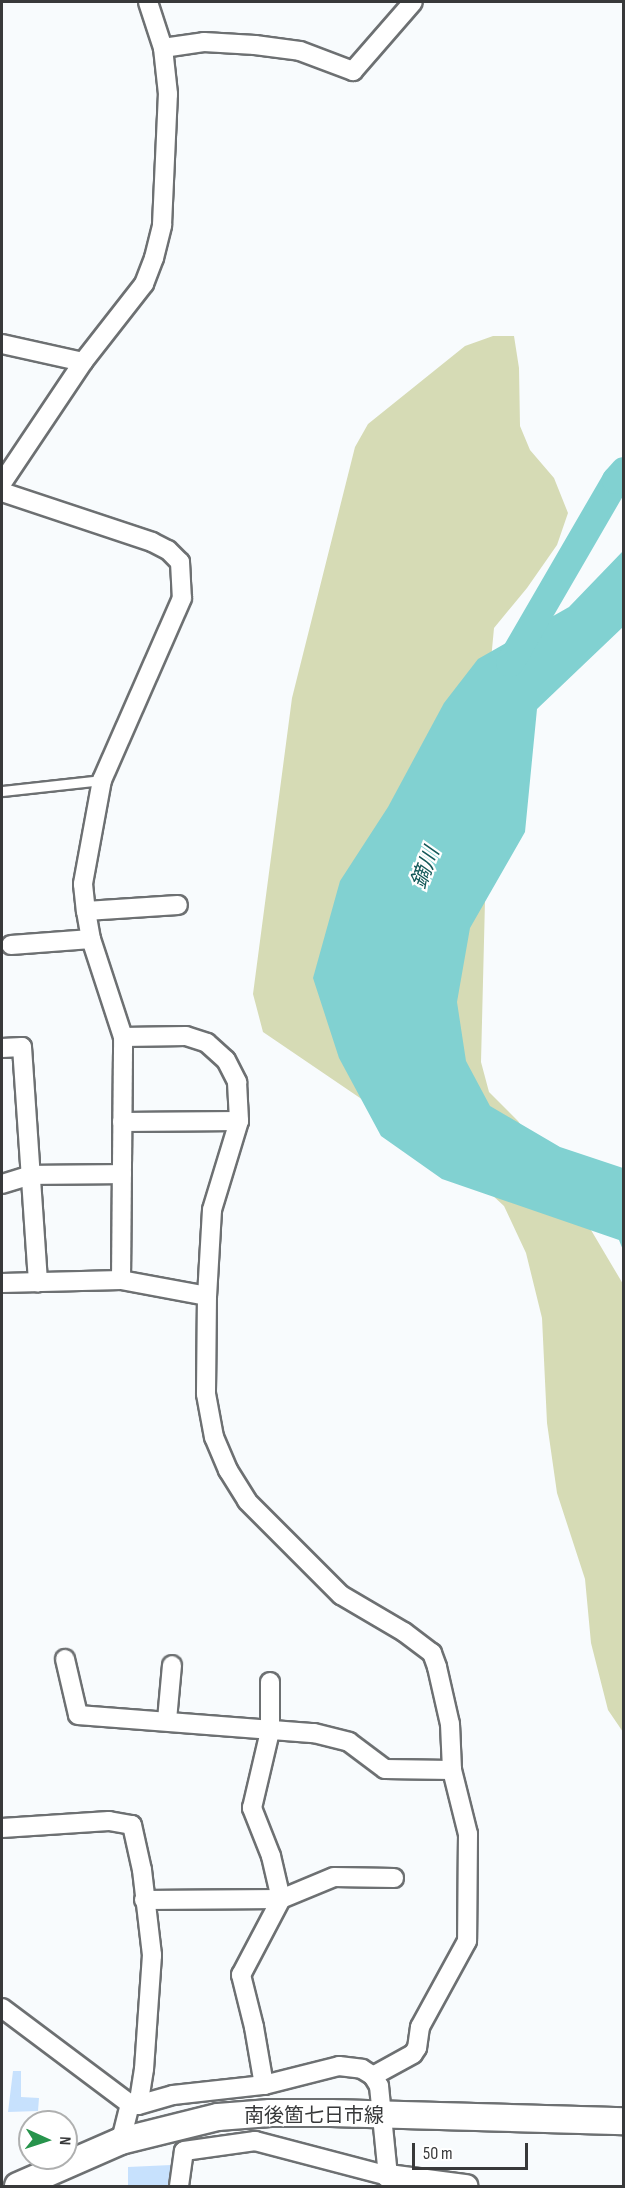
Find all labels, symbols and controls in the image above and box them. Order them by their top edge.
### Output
water label: 鏑川 [407,844,445,892]
street label: 南後箇七日市線 [244,2104,384,2128]
north arrow [18,2110,78,2170]
scale bar [415,2131,530,2169]
text: N [55,2136,74,2146]
text: 50 m [423,2143,453,2164]

